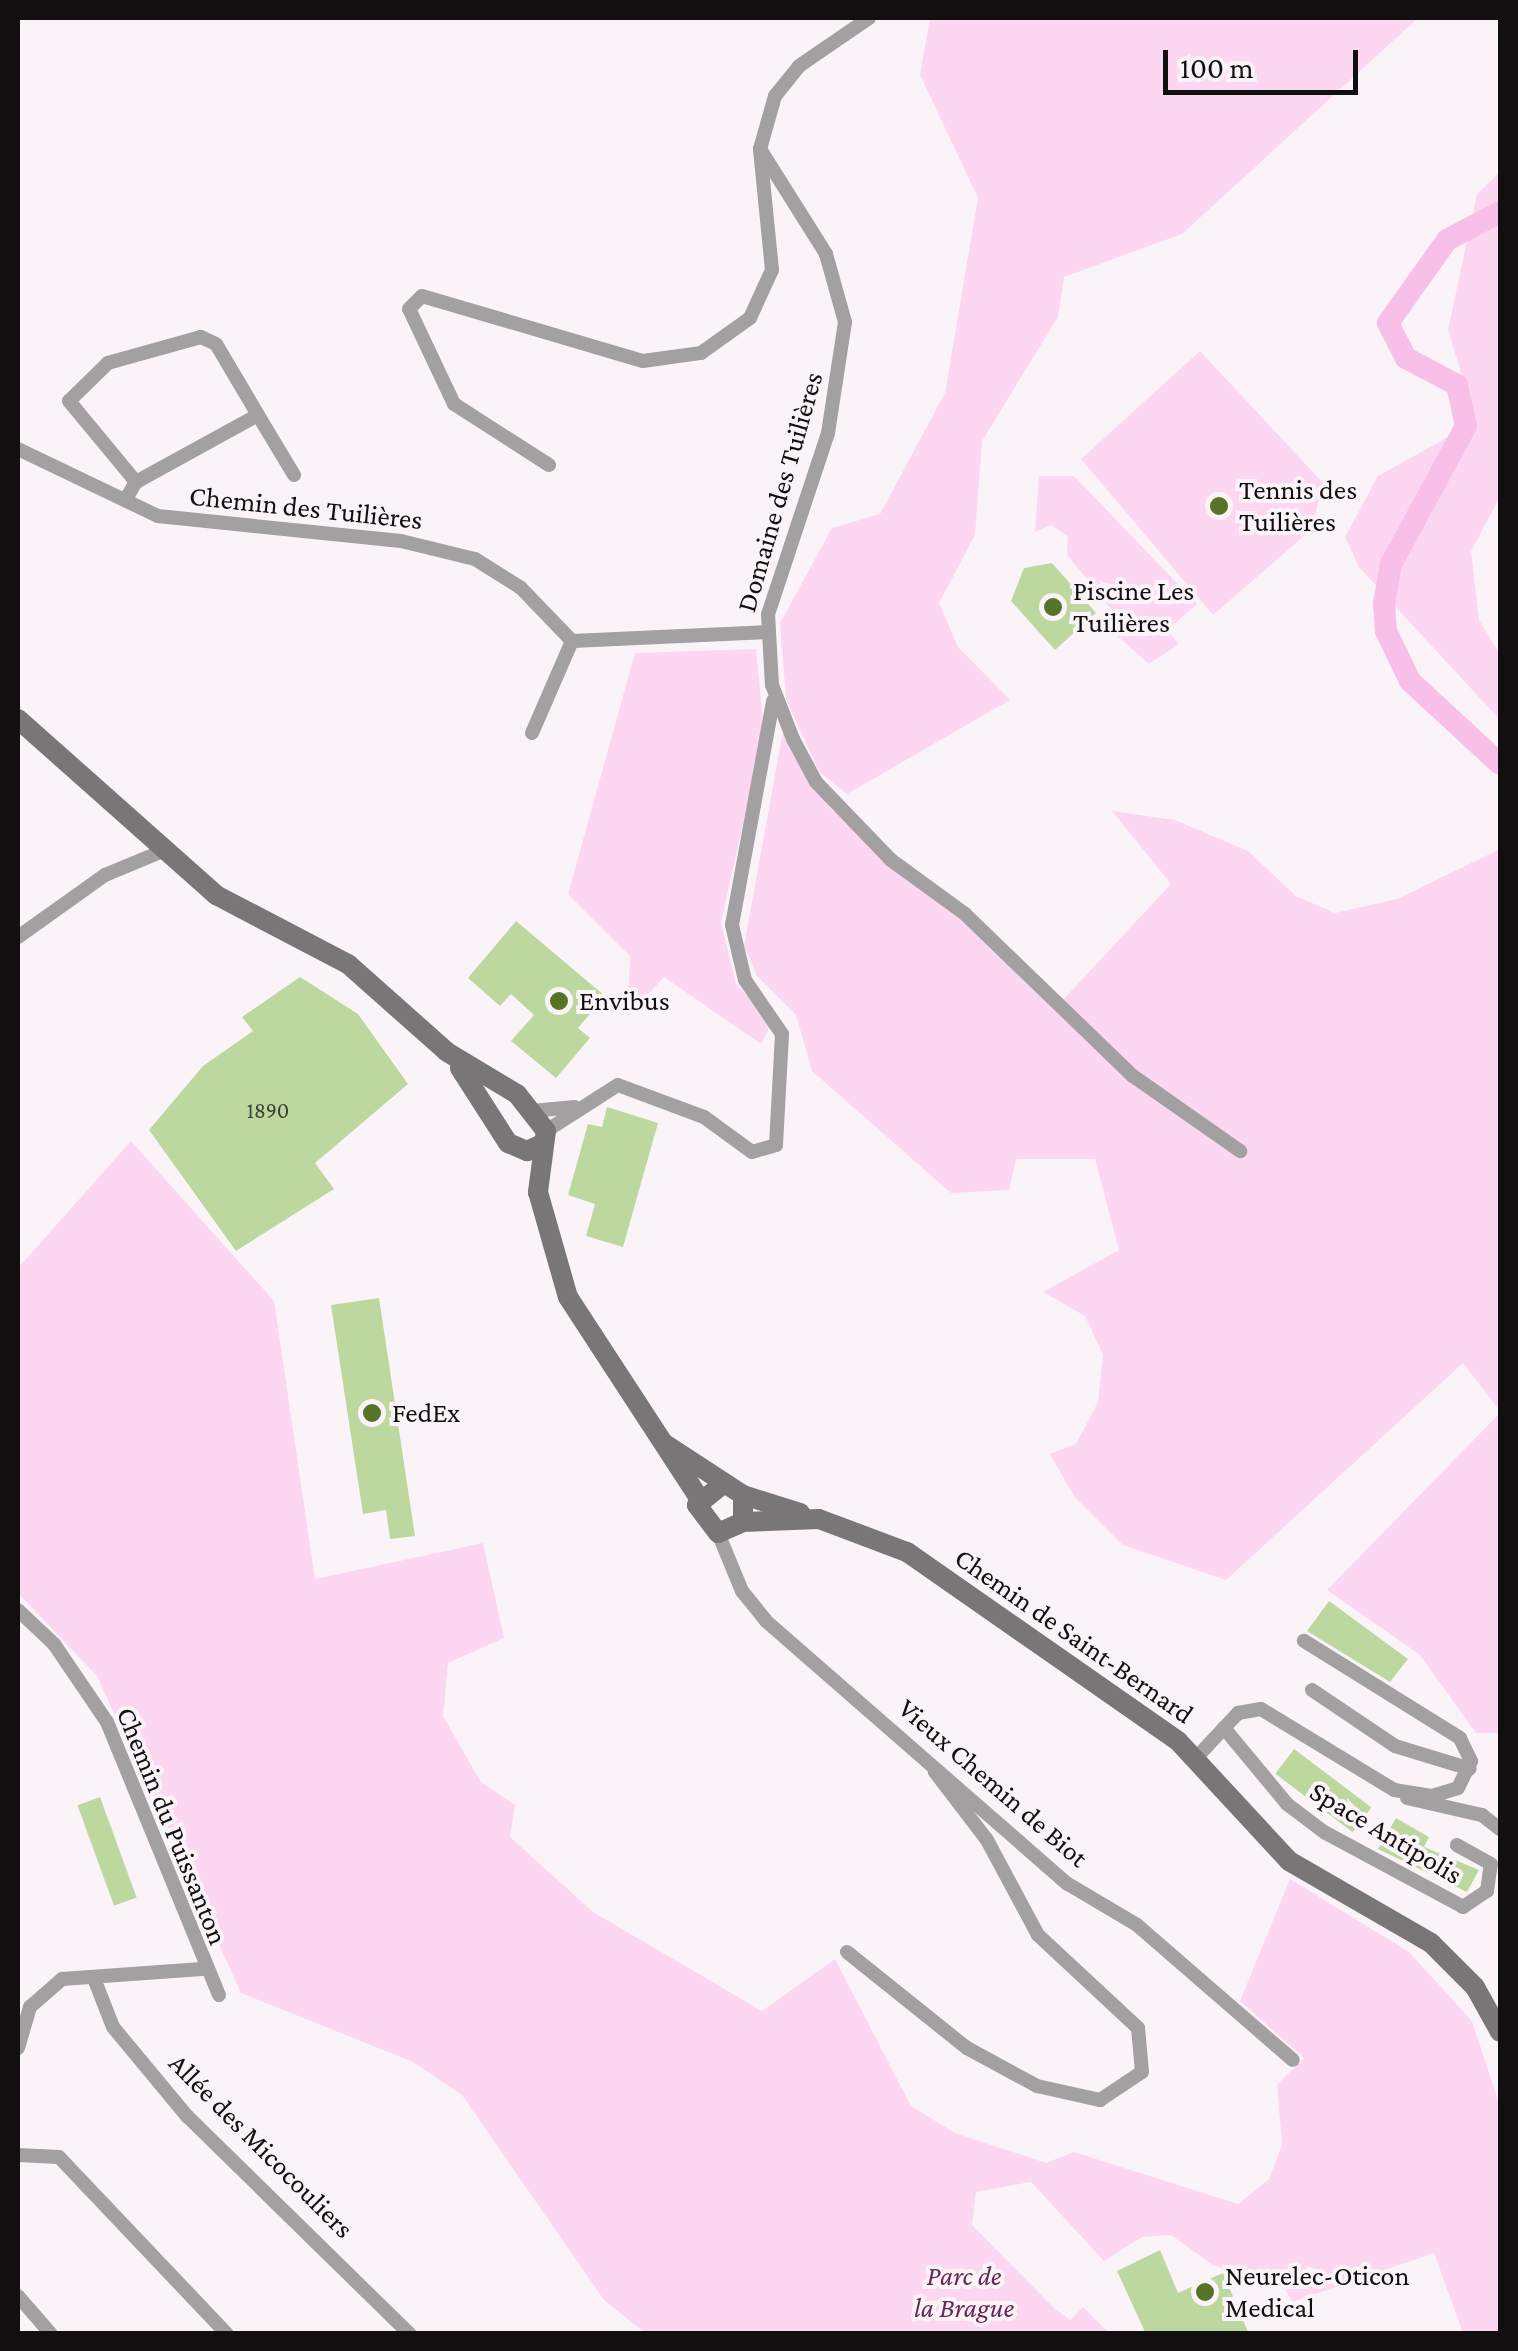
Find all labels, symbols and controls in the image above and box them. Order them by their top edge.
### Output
scale bar [1168,30,1363,92]
text: 100 m [1180,51,1254,84]
street label: Domaine des Tuilières [730,368,830,616]
place label: Tennis des Tuilières [1239,473,1357,539]
street label: Chemin des Tuilières [188,479,424,537]
marker: Tennis des Tuilières [1208,495,1230,517]
place label: Piscine Les Tuilières [1073,574,1194,640]
marker: Piscine Les Tuilières [1042,596,1064,618]
place label: Envibus [579,984,670,1018]
marker: Envibus [548,990,570,1012]
house number: 1890 [247,1098,289,1124]
place label: FedEx [392,1396,460,1430]
marker: FedEx [361,1402,383,1424]
street label: Chemin de Saint-Bernard [948,1541,1200,1731]
street label: Vieux Chemin de Biot [891,1691,1095,1875]
street label: Chemin du Puissanton [109,1702,235,1950]
street label: Space Antipolis [1304,1774,1468,1892]
street label: Allée des Micocouliers [162,2047,360,2245]
park label: Parc de la Brague [914,2259,1014,2325]
place label: Neurelec-Oticon Medical [1225,2259,1409,2325]
marker: Neurelec-Oticon Medical [1194,2281,1216,2303]

